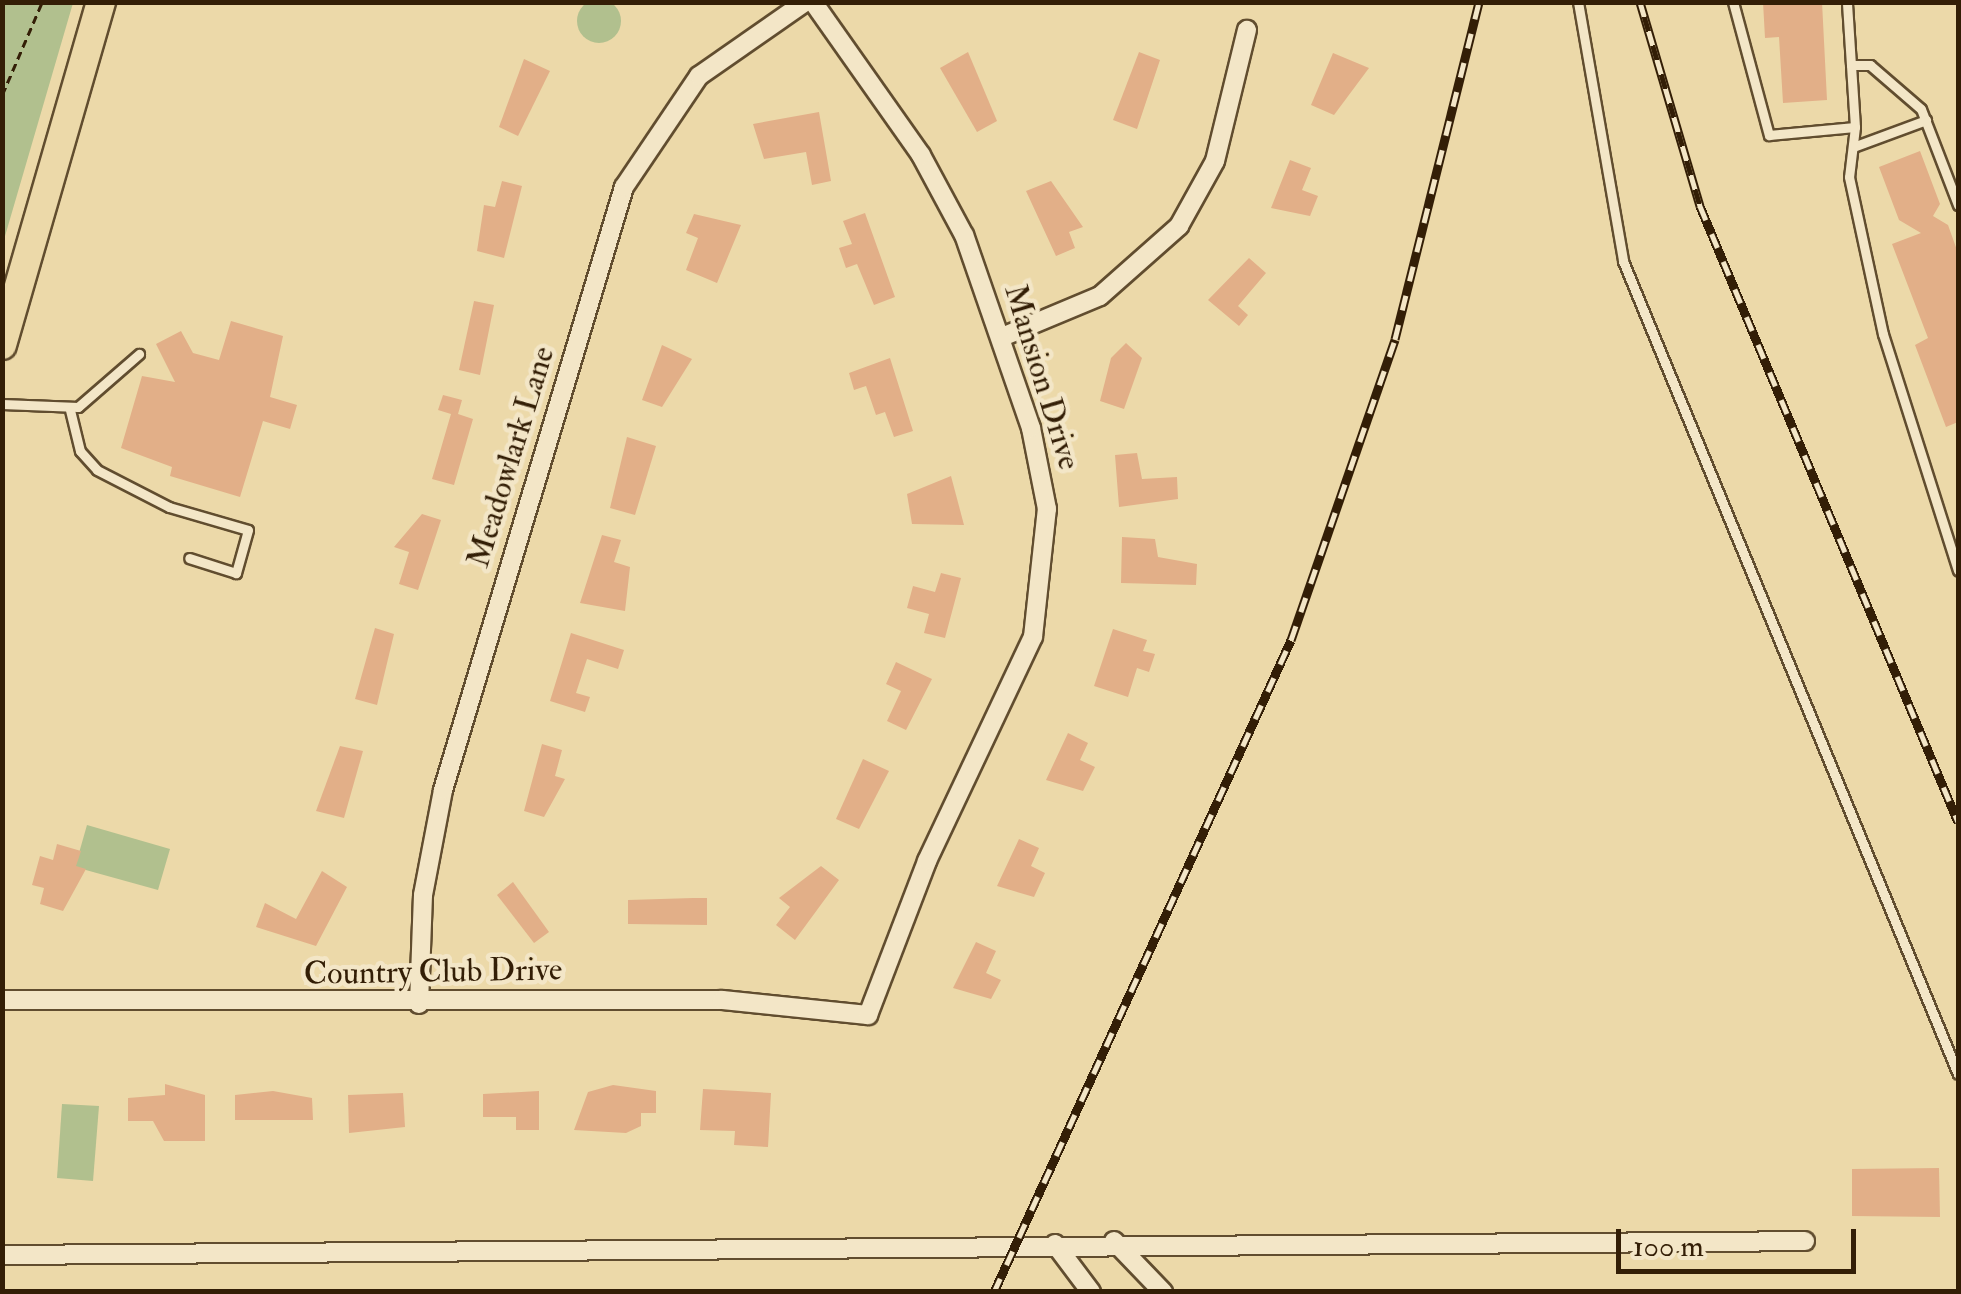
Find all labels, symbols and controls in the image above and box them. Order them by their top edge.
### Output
street label: Mansion Drive [996,280,1088,474]
street label: Meadowlark Lane [459,342,563,572]
street label: Country Club Drive [303,951,563,993]
scale bar [1621,1209,1861,1271]
text: 100 m [1633,1228,1704,1265]

